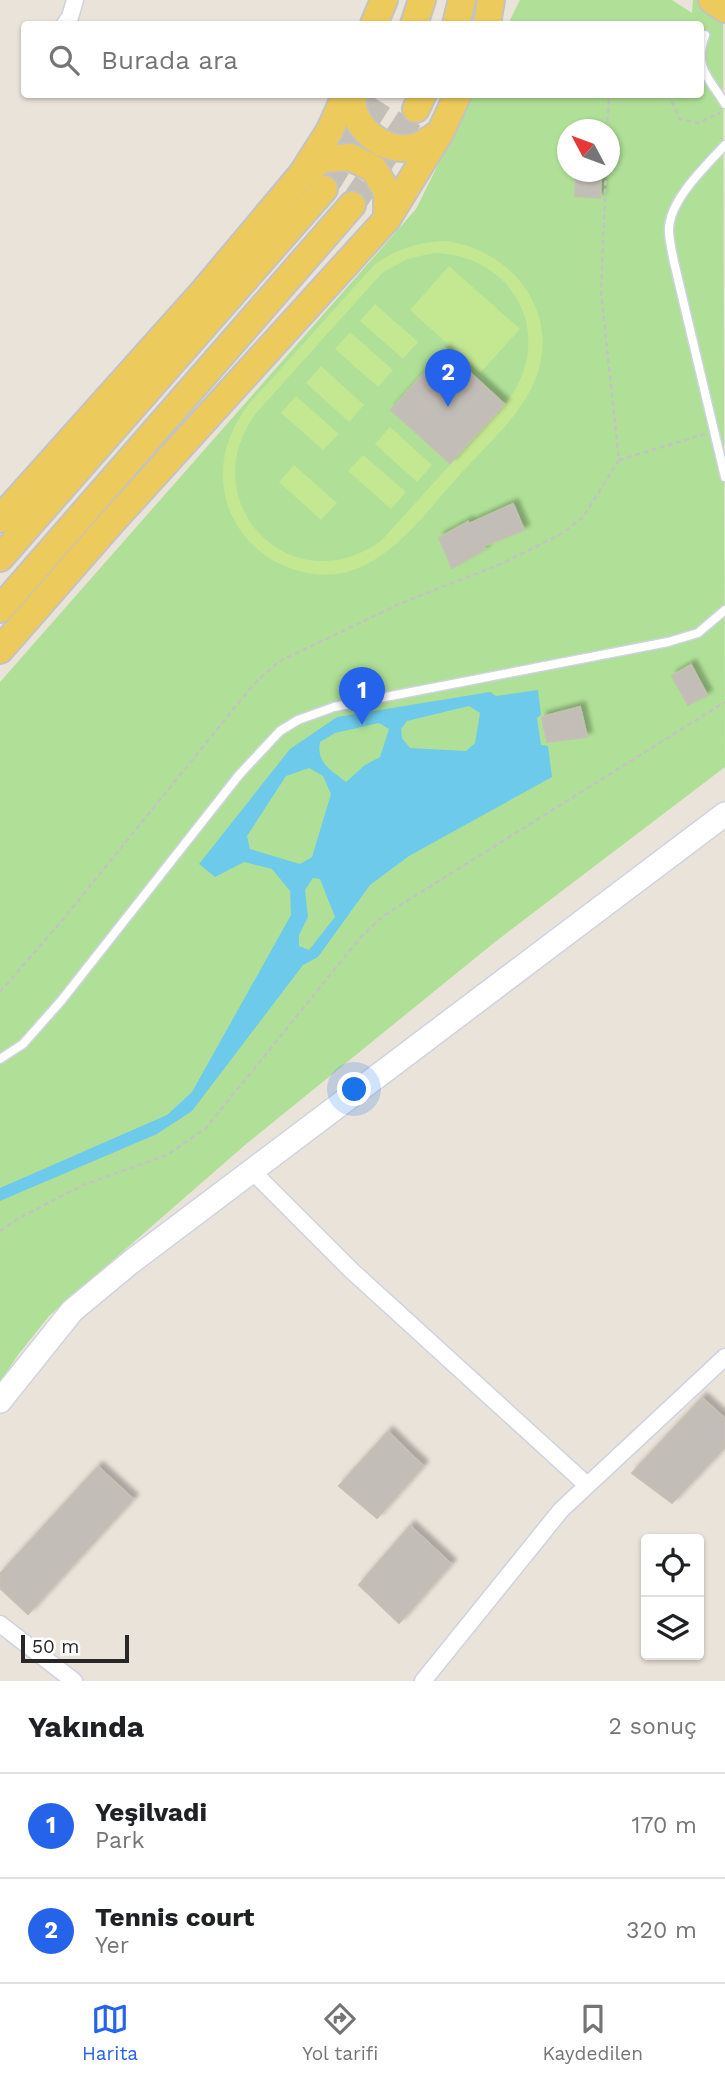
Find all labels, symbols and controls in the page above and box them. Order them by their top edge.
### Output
search box [21,21,704,98]
icon: search [45,41,83,79]
text: Burada ara [101,45,238,75]
north arrow [557,119,620,182]
pin: 2 [425,349,471,407]
pin: 1 [339,667,385,725]
your location [337,1072,371,1106]
map controls [641,1534,704,1660]
button: locate [641,1534,704,1597]
button: layers [641,1597,704,1660]
scale bar [21,1632,130,1664]
text: 50 m [32,1635,79,1658]
text: Yakında [28,1709,144,1744]
text: 2 sonuç [609,1713,697,1740]
text: Yeşilvadi [95,1797,207,1827]
text: 1 [46,1812,56,1839]
text: 170 m [632,1812,697,1839]
text: Park [95,1827,144,1854]
text: Tennis court [95,1902,254,1932]
text: 2 [44,1917,58,1944]
text: 320 m [626,1917,697,1944]
text: Yer [95,1932,129,1959]
tab: Harita [82,2000,138,2065]
tab: Yol tarifi [302,2000,378,2065]
tab: Kaydedilen [542,2000,643,2065]

